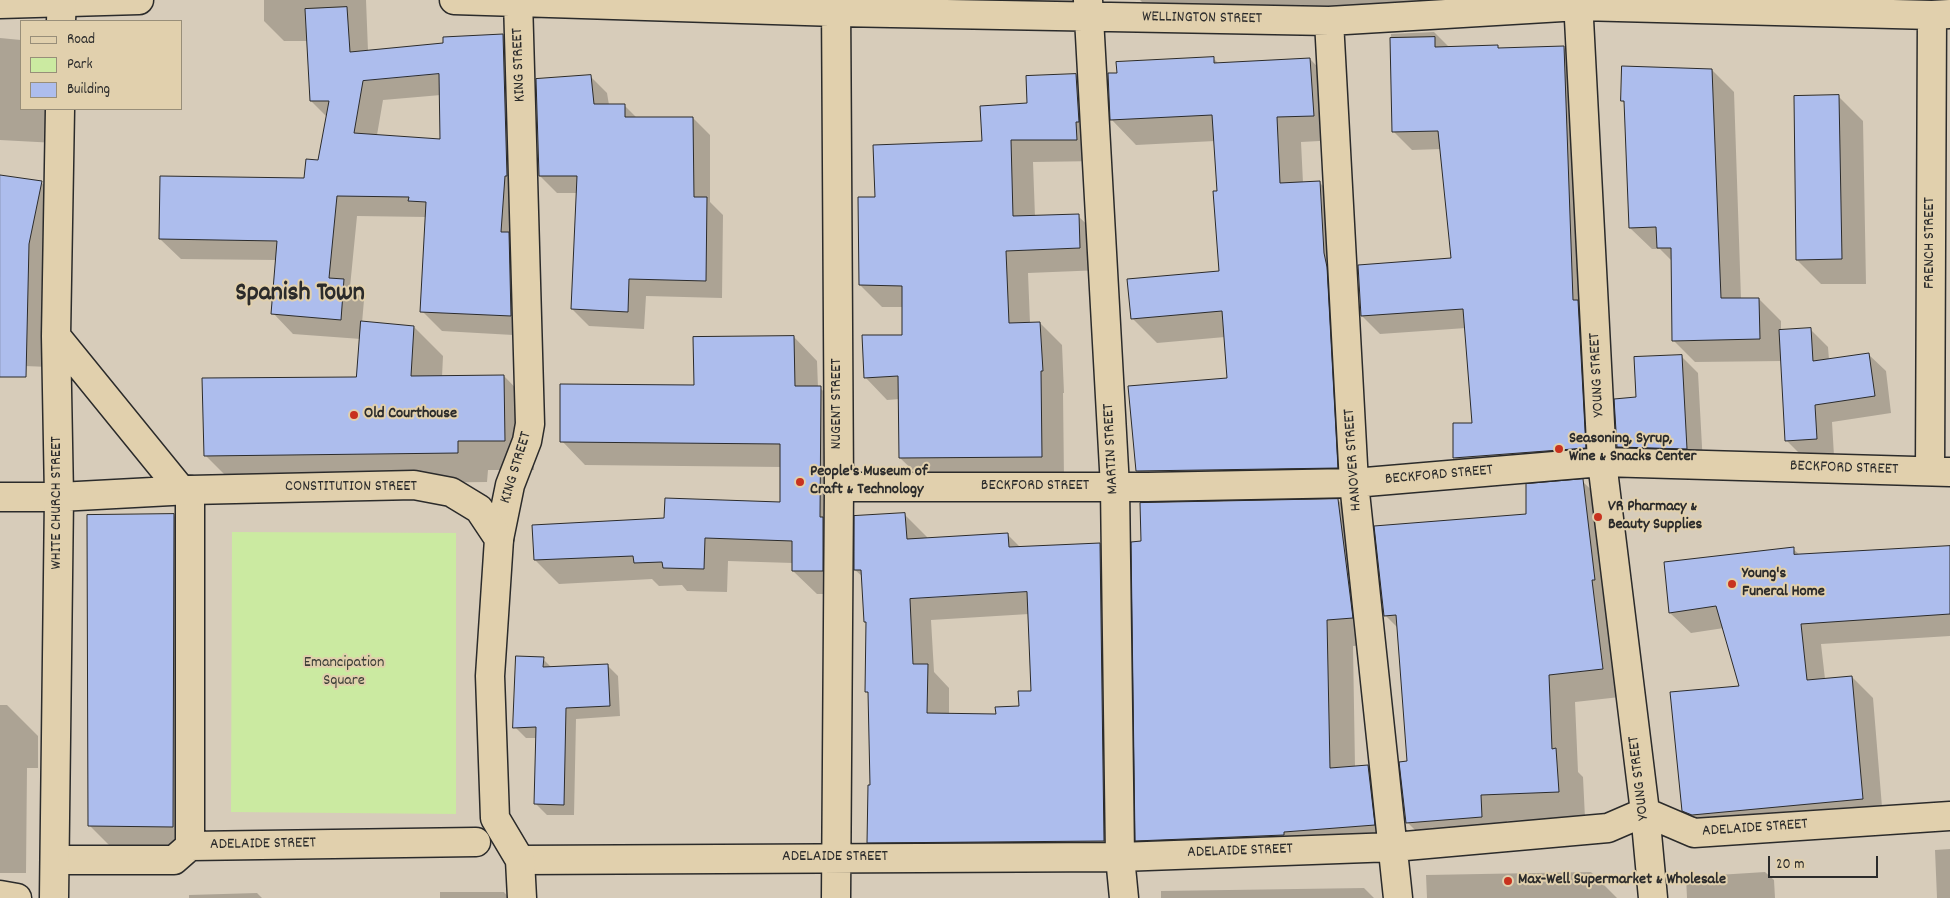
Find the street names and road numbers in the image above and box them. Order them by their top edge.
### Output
street label: WELLINGTON STREET [1142,8,1262,30]
street label: KING STREET [509,28,531,102]
street label: FRENCH STREET [1921,197,1941,289]
street label: YOUNG STREET [1586,332,1610,418]
street label: NUGENT STREET [828,358,848,450]
street label: MARTIN STREET [1100,403,1124,495]
street label: HANOVER STREET [1341,408,1367,512]
street label: KING STREET [497,430,537,506]
street label: WHITE CHURCH STREET [48,436,68,570]
street label: BECKFORD STREET [1790,458,1898,480]
street label: BECKFORD STREET [1384,462,1494,490]
street label: BECKFORD STREET [981,477,1089,497]
street label: CONSTITUTION STREET [285,478,417,498]
street label: YOUNG STREET [1625,735,1655,821]
street label: ADELAIDE STREET [1702,816,1808,842]
street label: ADELAIDE STREET [210,834,316,856]
street label: ADELAIDE STREET [1187,841,1293,863]
street label: ADELAIDE STREET [782,848,888,868]

